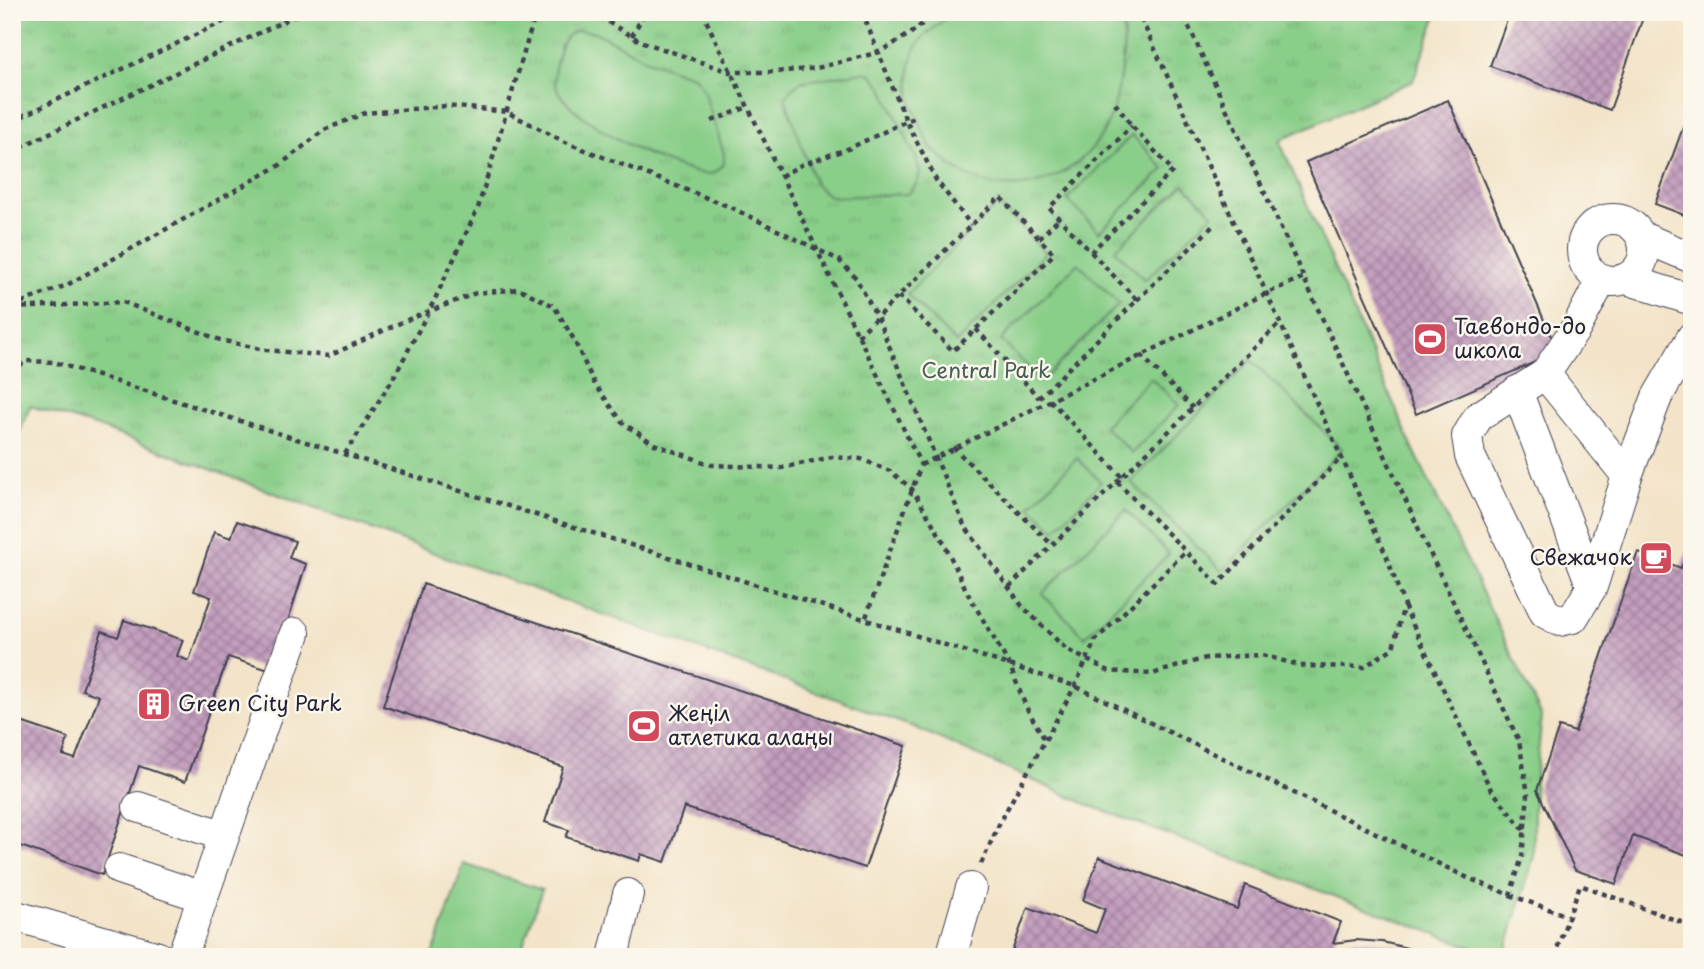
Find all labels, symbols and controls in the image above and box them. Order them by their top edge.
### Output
place label: Таевондо-до школа [1454,309,1586,365]
sports icon: Таевондо-до школа [1411,320,1449,358]
park label: Central Park [921,353,1051,385]
cafe icon: Свежачок [1637,539,1675,577]
place label: Свежачок [1530,540,1633,572]
building icon: Green City Park [135,685,173,723]
place label: Green City Park [178,686,342,718]
place label: Жеңіл атлетика алаңы [668,696,833,752]
sports icon: Жеңіл атлетика алаңы [625,707,663,745]

